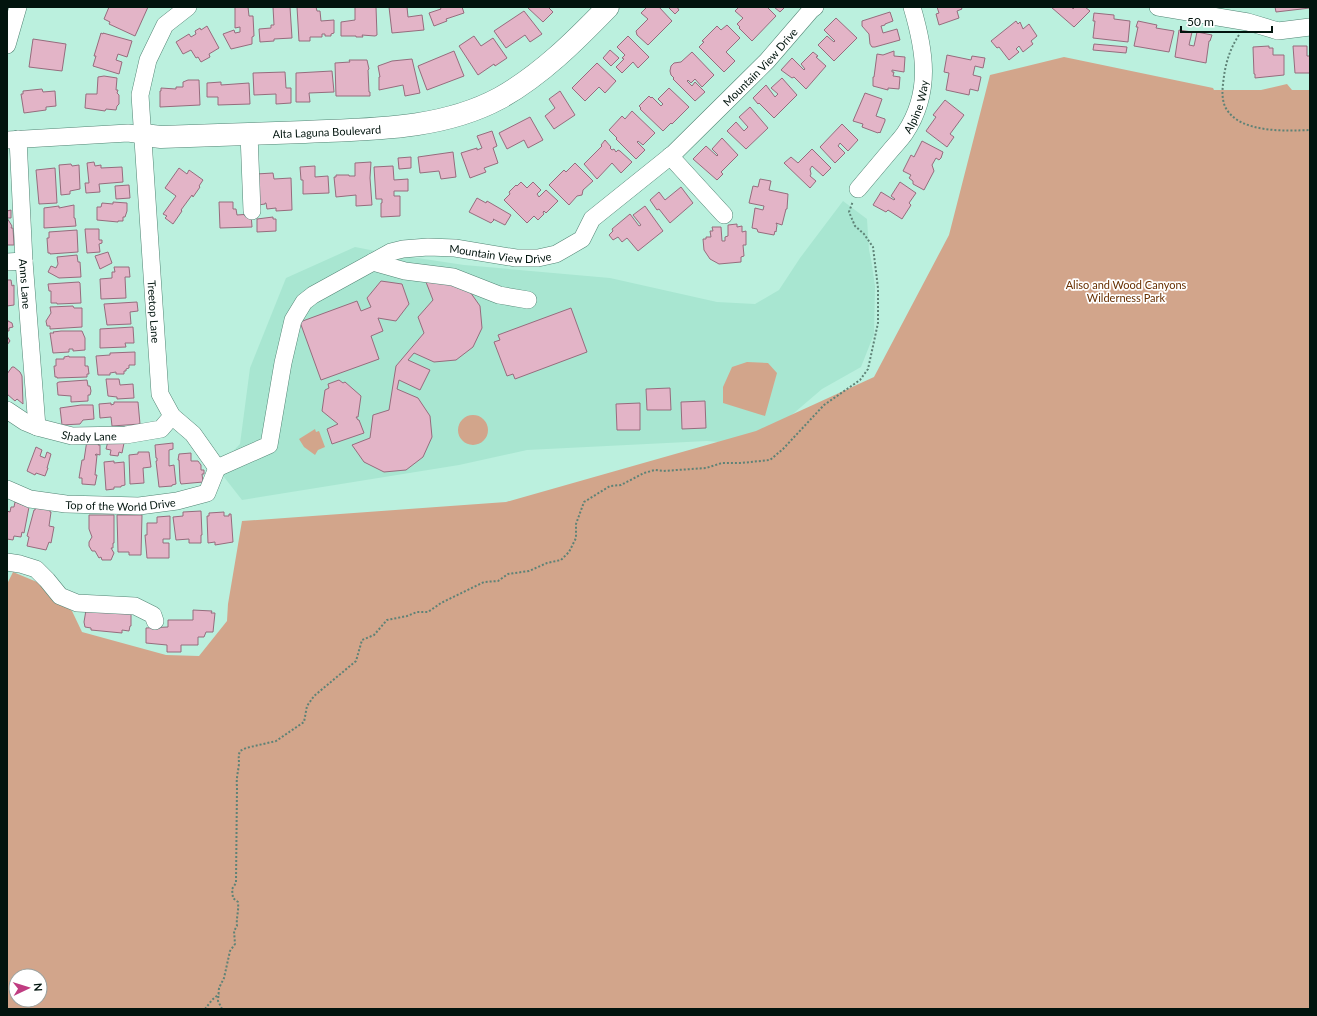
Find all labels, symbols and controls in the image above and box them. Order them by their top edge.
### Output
scale bar [1181,8,1272,34]
text: 50 m [1187,14,1214,29]
street label: Mountain View Drive [720,25,800,108]
street label: Alpine Way [900,79,930,135]
street label: Alta Laguna Boulevard [272,122,381,140]
street label: Mountain View Drive [449,241,552,265]
street label: Anns Lane [17,258,34,310]
park label: Aliso and Wood Canyons Wilderness Park [1066,278,1187,304]
street label: Treetop Lane [146,280,163,344]
street label: Shady Lane [60,427,117,443]
street label: Top of the World Drive [65,495,177,513]
north arrow [8,968,48,1008]
text: N [32,983,45,992]

